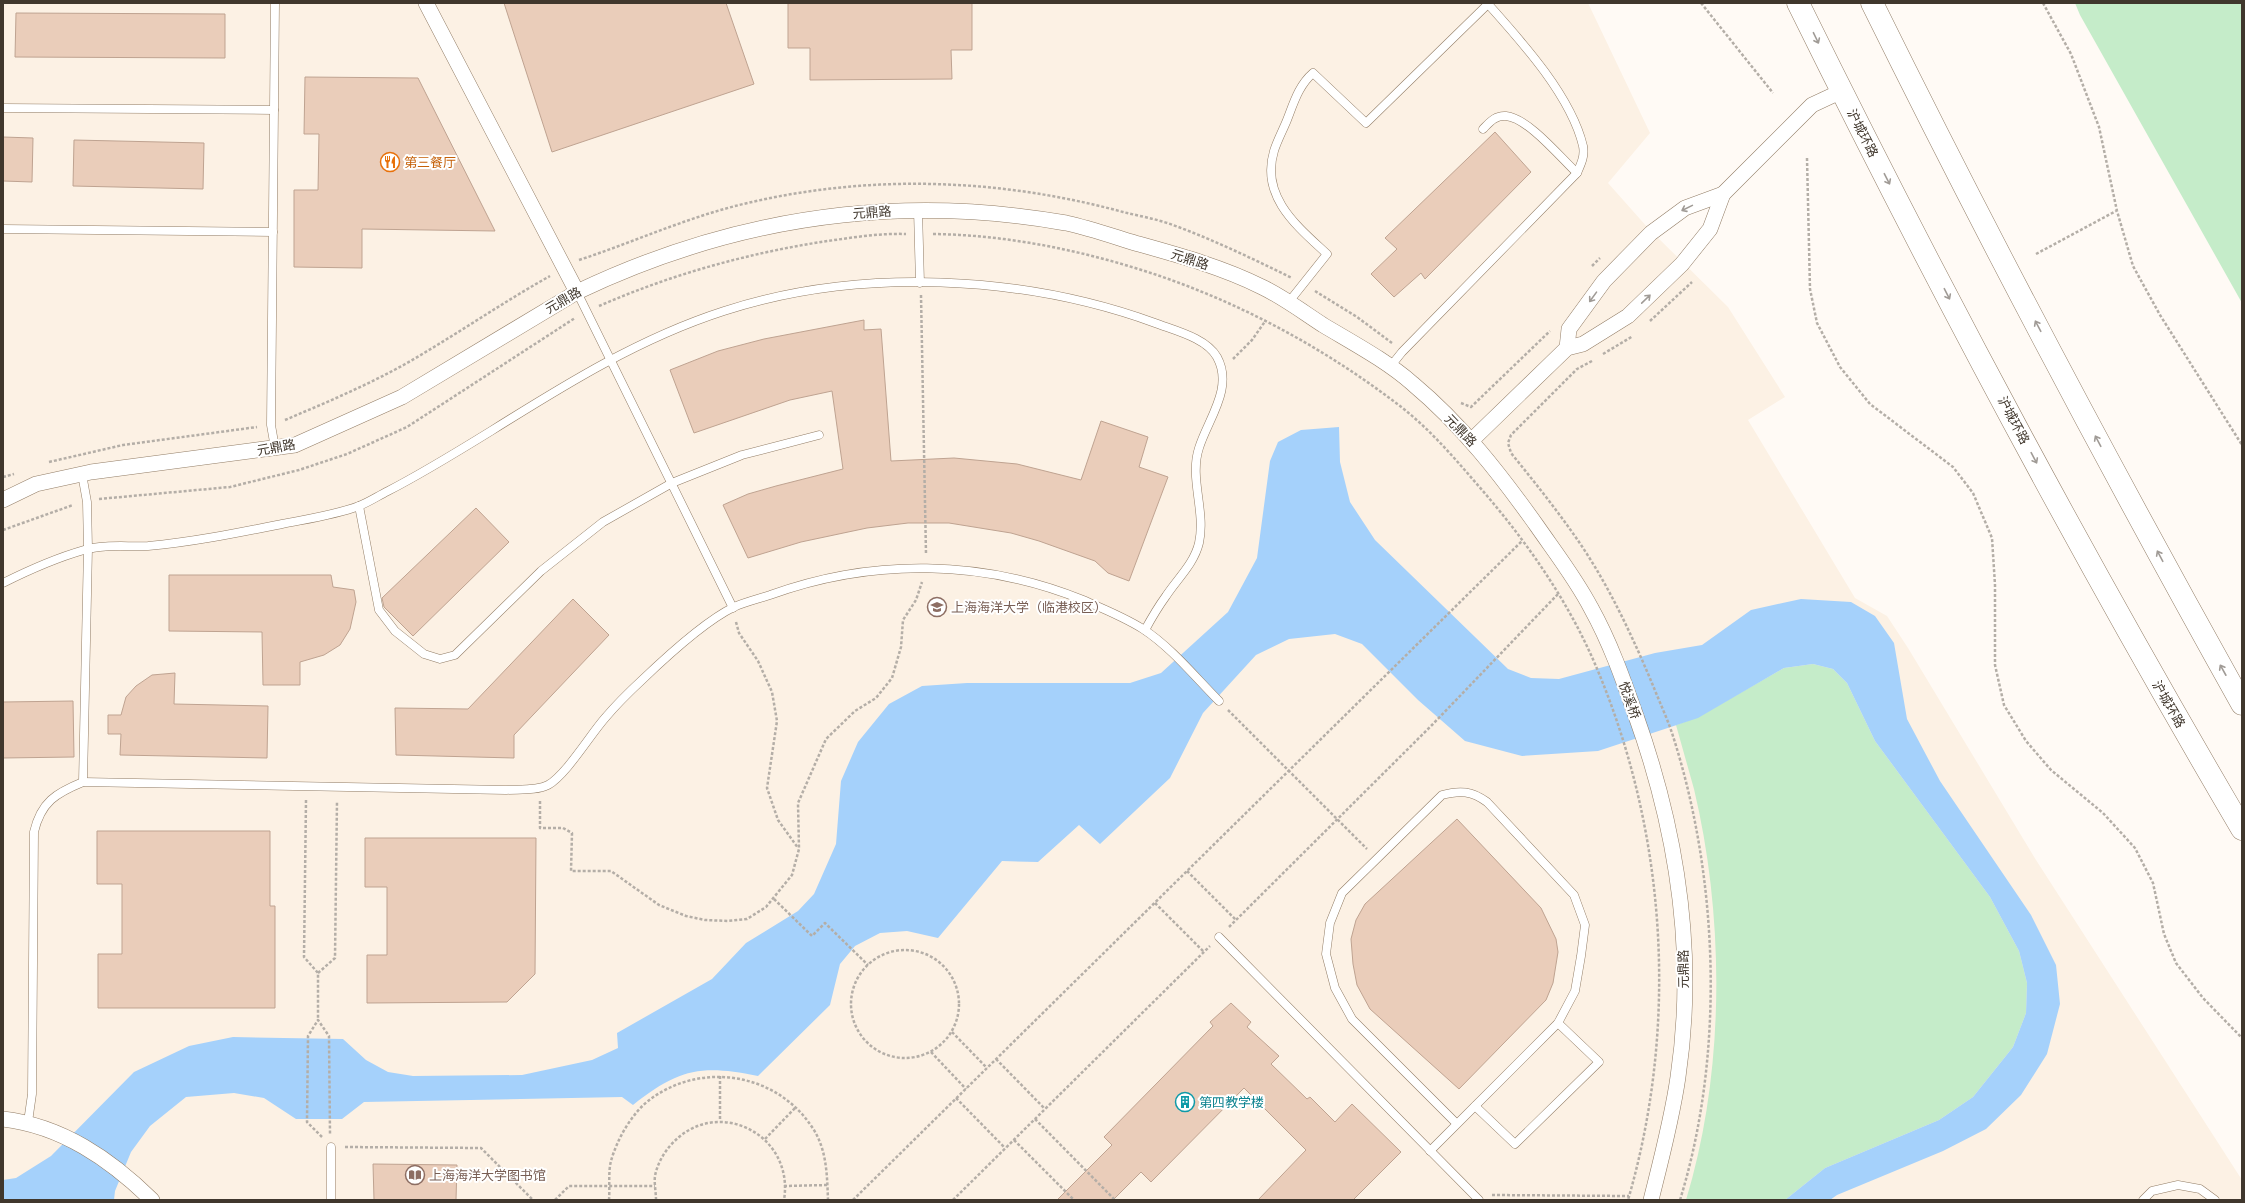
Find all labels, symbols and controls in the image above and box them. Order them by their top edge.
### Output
one-way arrow [1812,32,1820,44]
street label: 沪城环路 [1842,107,1881,161]
restaurant icon: 第三餐厅 [379,151,401,173]
place label: 第三餐厅 [404,156,456,172]
one-way arrow [1884,173,1891,185]
street label: 元鼎路 [852,205,892,223]
one-way arrow [1681,205,1693,213]
street label: 元鼎路 [1168,247,1210,275]
street label: 元鼎路 [543,285,585,318]
one-way arrow [1943,288,1951,300]
one-way arrow [1589,291,1597,302]
one-way arrow [1641,294,1651,303]
one-way arrow [2033,321,2041,333]
street label: 沪城环路 [1993,394,2032,448]
street label: 元鼎路 [1440,412,1479,451]
one-way arrow [2094,436,2102,448]
street label: 元鼎路 [256,438,297,460]
one-way arrow [2031,452,2039,464]
one-way arrow [2156,550,2163,562]
school or university icon: 上海海洋大学（临港校区） [926,596,948,618]
place label: 上海海洋大学（临港校区） [951,600,1107,617]
one-way arrow [2218,664,2226,676]
street label: 沪城环路 [2147,678,2188,732]
street label: 悦溪桥 [1614,680,1642,722]
street label: 元鼎路 [1677,949,1693,989]
building icon: 第四教学楼 [1174,1091,1196,1113]
place label: 第四教学楼 [1199,1095,1264,1112]
library icon: 上海海洋大学图书馆 [404,1164,426,1186]
place label: 上海海洋大学图书馆 [429,1168,546,1185]

